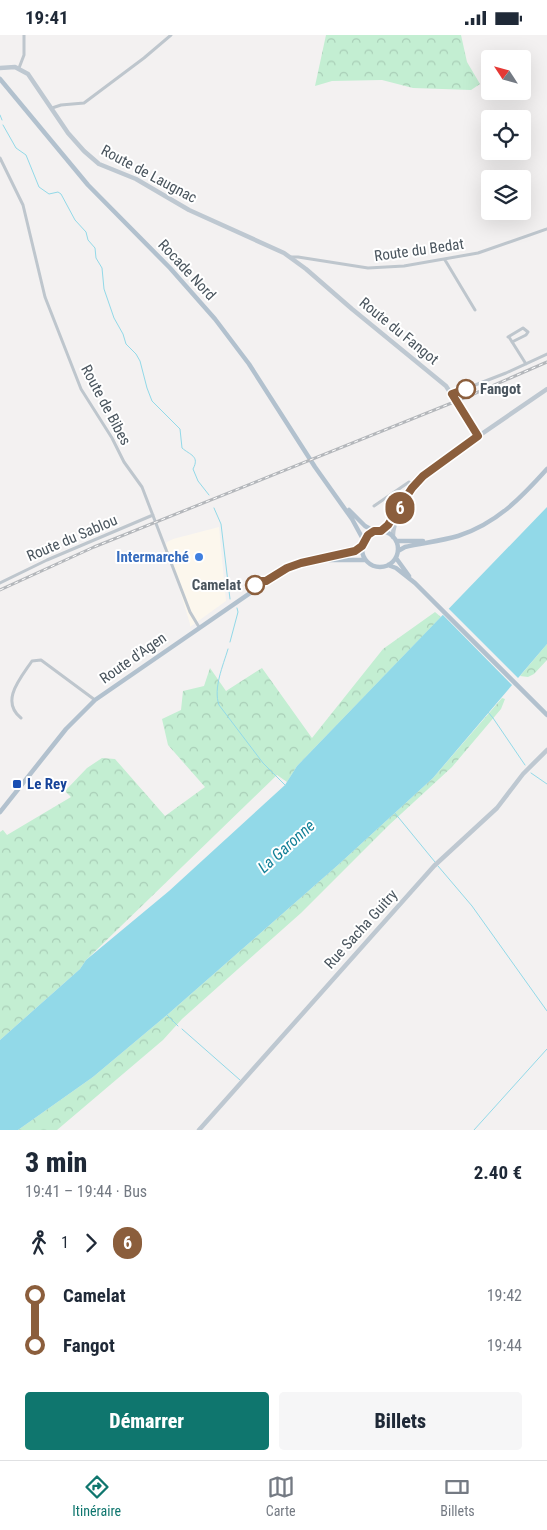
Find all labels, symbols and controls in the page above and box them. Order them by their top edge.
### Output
text: 19:41 [25,6,69,29]
north arrow [481,50,531,100]
map controls [481,50,531,220]
button: locate [481,110,531,160]
street label: Route de Laugnac [98,141,200,207]
button: layers [481,170,531,220]
street label: Route du Bedat [373,235,465,265]
street label: Rocade Nord [154,236,220,304]
street label: Route du Fangot [356,294,442,368]
street label: Route de Bibes [77,362,135,448]
marker: Fangot [456,379,476,399]
place label: Fangot [480,380,521,398]
line badge: 6 [384,492,416,524]
text: 6 [395,497,405,518]
street label: Route du Sablou [24,511,120,565]
place label: Intermarché [116,548,189,566]
marker: Intermarché [193,551,205,563]
marker: Camelat [245,575,265,595]
place label: Camelat [192,576,241,594]
street label: Route d'Agen [96,628,170,688]
place label: Le Rey [27,775,67,793]
marker: Le Rey [11,778,23,790]
water label: La Garonne [254,816,319,877]
street label: Rue Sacha Guitry [321,886,401,972]
text: 3 min [25,1146,87,1179]
text: 2.40 € [474,1161,522,1184]
text: 19:41 – 19:44 · Bus [25,1182,147,1201]
icon: walk [25,1229,53,1257]
icon: forward [77,1229,105,1257]
text: 6 [123,1232,132,1253]
text: 1 [61,1233,69,1252]
text: Camelat [63,1284,126,1307]
text: 19:42 [487,1286,522,1305]
text: Fangot [63,1334,115,1357]
text: 19:44 [487,1336,522,1355]
button: Démarrer [25,1392,269,1450]
button: Billets [279,1392,522,1450]
tab: Itinéraire [72,1473,121,1519]
tab: Carte [266,1473,296,1519]
tab: Billets [440,1473,475,1519]

